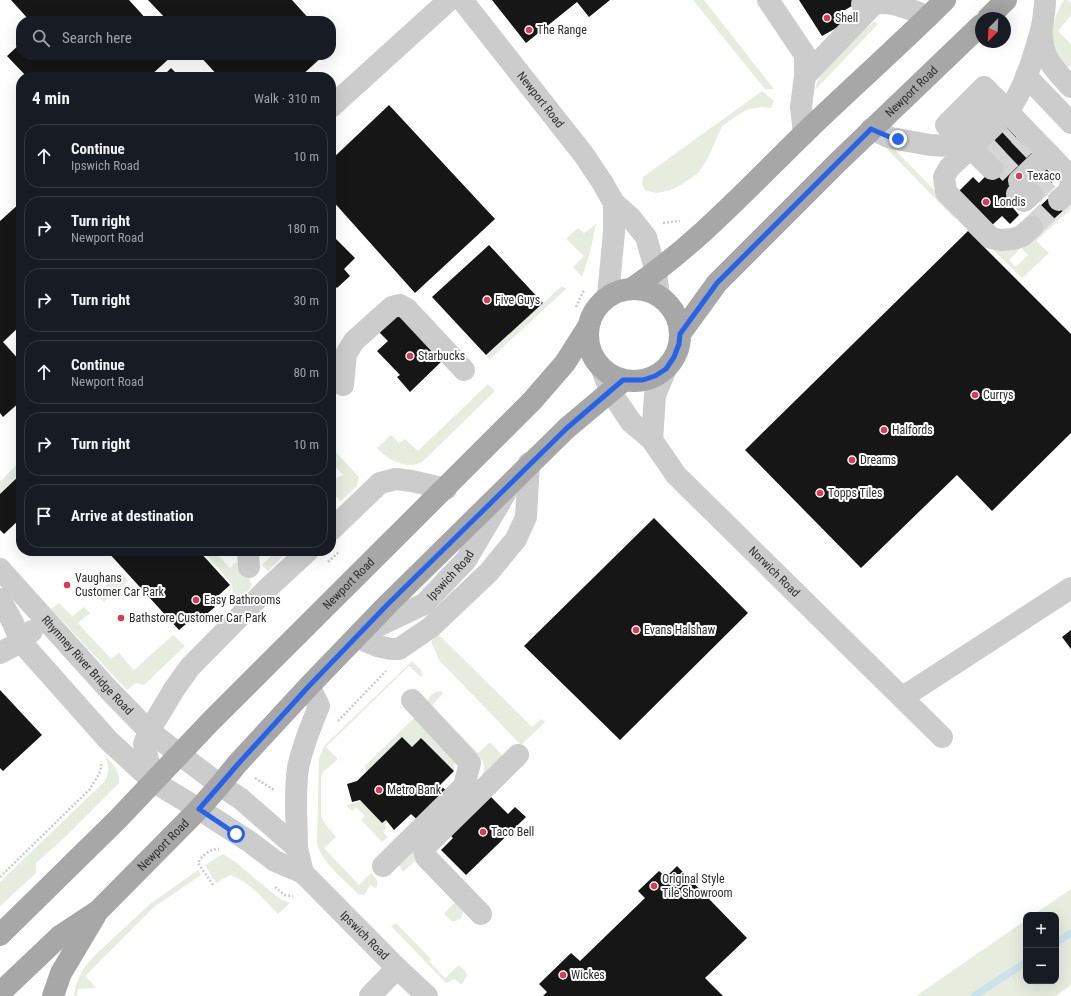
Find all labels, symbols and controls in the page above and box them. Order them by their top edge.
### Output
place label: Shell [835,11,858,25]
north arrow [975,12,1011,48]
marker: Shell [822,13,832,23]
search box [16,16,336,60]
place label: The Range [537,23,587,37]
marker: The Range [524,25,534,35]
icon: search [30,27,52,49]
text: Search here [62,29,132,47]
street label: Newport Road [882,63,941,120]
street label: Newport Road [514,69,567,131]
text: 4 min [32,88,70,108]
text: Walk · 310 m [254,91,320,106]
route end [889,130,907,148]
text: Continue [71,140,125,158]
icon: ahead [33,145,55,167]
text: 10 m [293,149,319,164]
text: Ipswich Road [71,158,139,173]
place label: Texaco [1027,169,1061,183]
marker: Texaco [1014,171,1024,181]
place label: Londis [994,195,1026,209]
marker: Londis [981,197,991,207]
text: Turn right [71,212,130,230]
icon: right [33,217,55,239]
text: 180 m [287,221,319,236]
text: Newport Road [71,230,144,245]
icon: right [33,289,55,311]
text: Turn right [71,291,130,309]
text: 30 m [293,293,319,308]
place label: Five Guys [495,293,540,307]
marker: Five Guys [482,295,492,305]
place label: Starbucks [418,349,465,363]
marker: Starbucks [405,351,415,361]
text: Continue [71,356,125,374]
icon: ahead [33,361,55,383]
text: 80 m [293,365,319,380]
text: Newport Road [71,374,144,389]
place label: Currys [983,388,1014,402]
marker: Currys [970,390,980,400]
place label: Halfords [892,423,933,437]
marker: Halfords [879,425,889,435]
icon: right [33,433,55,455]
text: Turn right [71,435,130,453]
text: 10 m [293,437,319,452]
place label: Dreams [860,453,896,467]
marker: Dreams [847,455,857,465]
place label: Topps Tiles [828,486,882,500]
marker: Topps Tiles [815,488,825,498]
icon: arrive [33,505,55,527]
text: Arrive at destination [71,507,194,525]
street label: Norwich Road [746,544,803,600]
street label: Ipswich Road [424,548,477,603]
street label: Newport Road [320,555,377,612]
place label: Vaughans Customer Car Park [75,571,165,599]
marker: Vaughans Customer Car Park [62,580,72,590]
place label: Easy Bathrooms [204,593,281,607]
marker: Easy Bathrooms [191,595,201,605]
place label: Bathstore Customer Car Park [129,611,267,625]
street label: Rhymney River Bridge Road [39,613,136,718]
marker: Bathstore Customer Car Park [116,613,126,623]
place label: Evans Halshaw [644,623,716,637]
marker: Evans Halshaw [631,625,641,635]
place label: Metro Bank [387,783,442,797]
marker: Metro Bank [374,785,384,795]
street label: Newport Road [135,816,192,874]
route start [227,825,245,843]
place label: Taco Bell [491,825,534,839]
marker: Taco Bell [478,827,488,837]
place label: Original Style Tile Showroom [662,872,733,900]
marker: Original Style Tile Showroom [649,881,659,891]
street label: Ipswich Road [337,908,392,963]
map controls [1023,912,1059,984]
button: + [1023,912,1059,948]
button: − [1023,948,1059,984]
place label: Wickes [571,968,605,982]
marker: Wickes [558,970,568,980]

